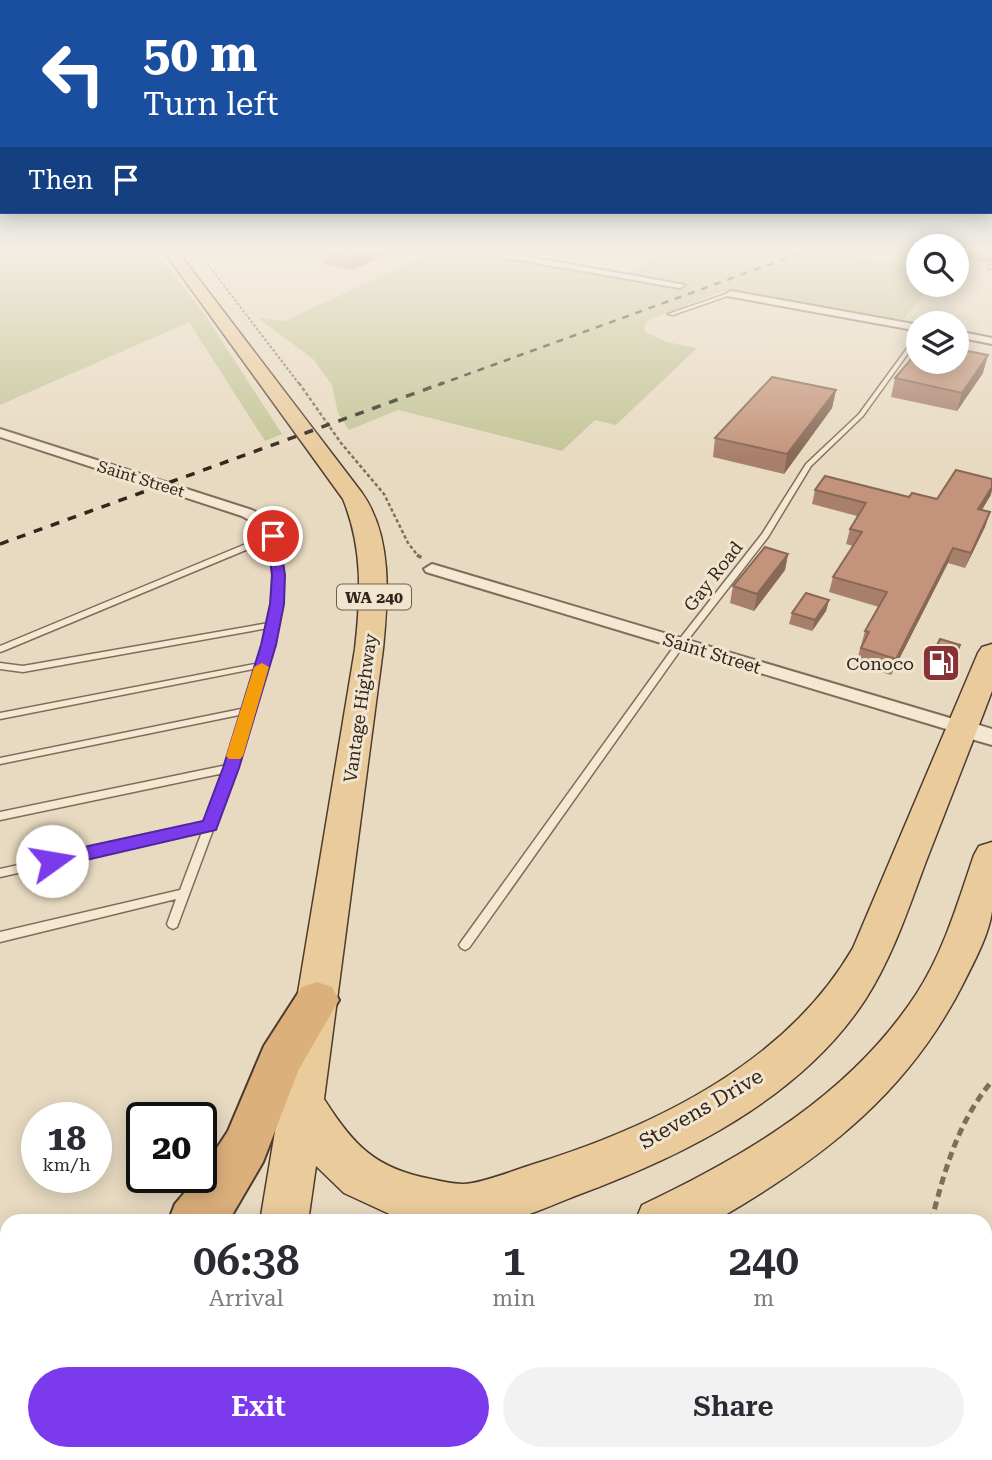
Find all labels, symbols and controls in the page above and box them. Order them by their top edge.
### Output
text: 50 m [143,26,258,83]
icon: left [28,28,119,119]
text: Turn left [143,85,278,123]
icon: arrive [107,161,145,199]
text: Then [28,165,93,195]
map controls [906,234,969,374]
button: search [906,234,969,297]
button: layers [906,311,969,374]
street label: Saint Street [95,457,187,501]
pin [243,506,303,566]
icon: arrive [254,517,292,555]
street label: Gay Road [679,536,747,615]
road number: WA 240 [337,584,411,610]
street label: Saint Street [660,628,764,678]
street label: Vantage Highway [339,632,381,784]
fuel station icon: Conoco [920,642,962,684]
place label: Conoco [846,653,914,674]
position arrow [15,824,89,898]
street label: Stevens Drive [635,1064,767,1154]
speed limit sign: 20 [126,1102,217,1193]
text: 18 [47,1118,86,1159]
text: km/h [42,1154,91,1175]
text: 06:38 [193,1236,299,1285]
text: 1 [502,1236,526,1285]
text: 240 [728,1236,799,1285]
text: Arrival [209,1285,284,1312]
text: min [492,1285,536,1312]
text: m [753,1285,774,1312]
button: Exit [28,1367,489,1447]
button: Share [503,1367,964,1447]

